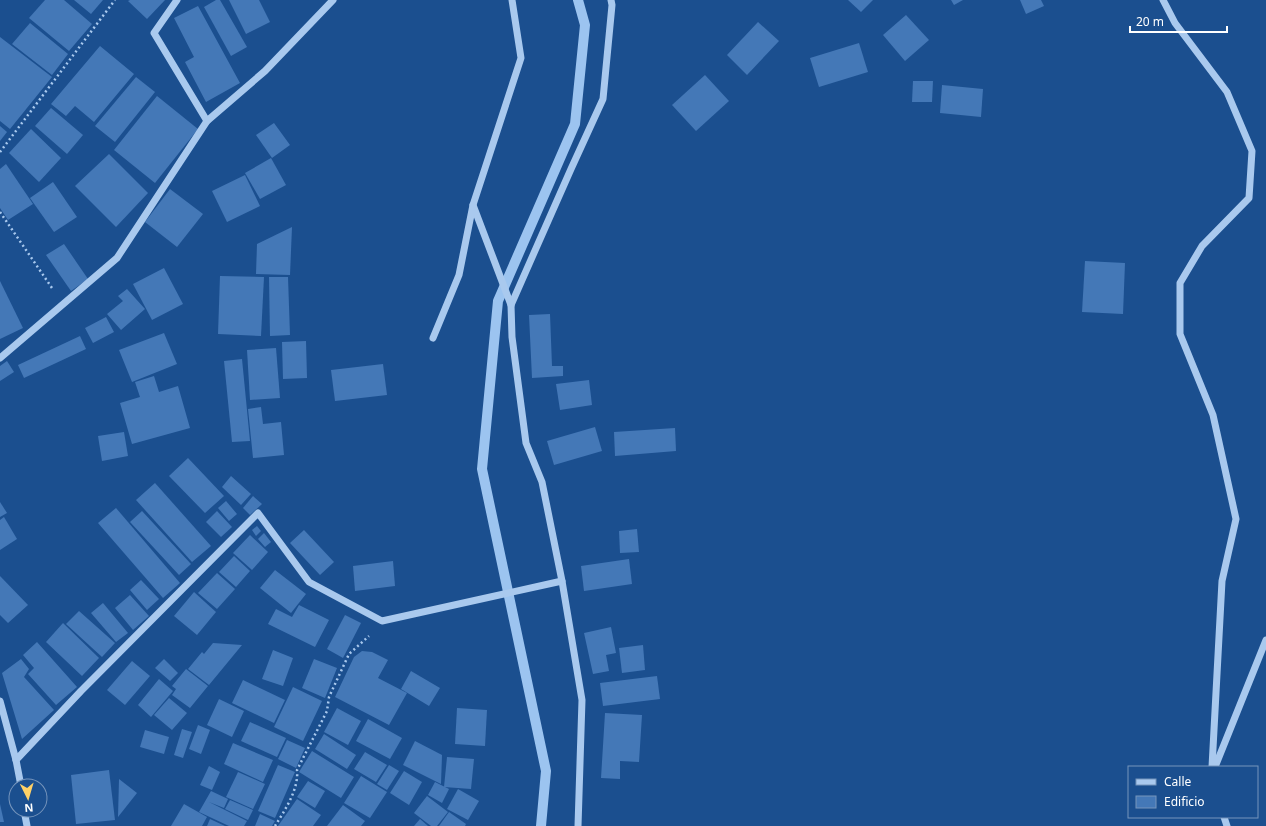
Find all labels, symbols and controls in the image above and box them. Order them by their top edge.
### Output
scale bar [1130,8,1227,34]
text: 20 m [1136,13,1164,30]
legend [1128,766,1258,818]
text: Calle [1164,773,1192,790]
north arrow [8,778,48,818]
text: Edificio [1164,793,1205,810]
text: N [24,801,34,816]

